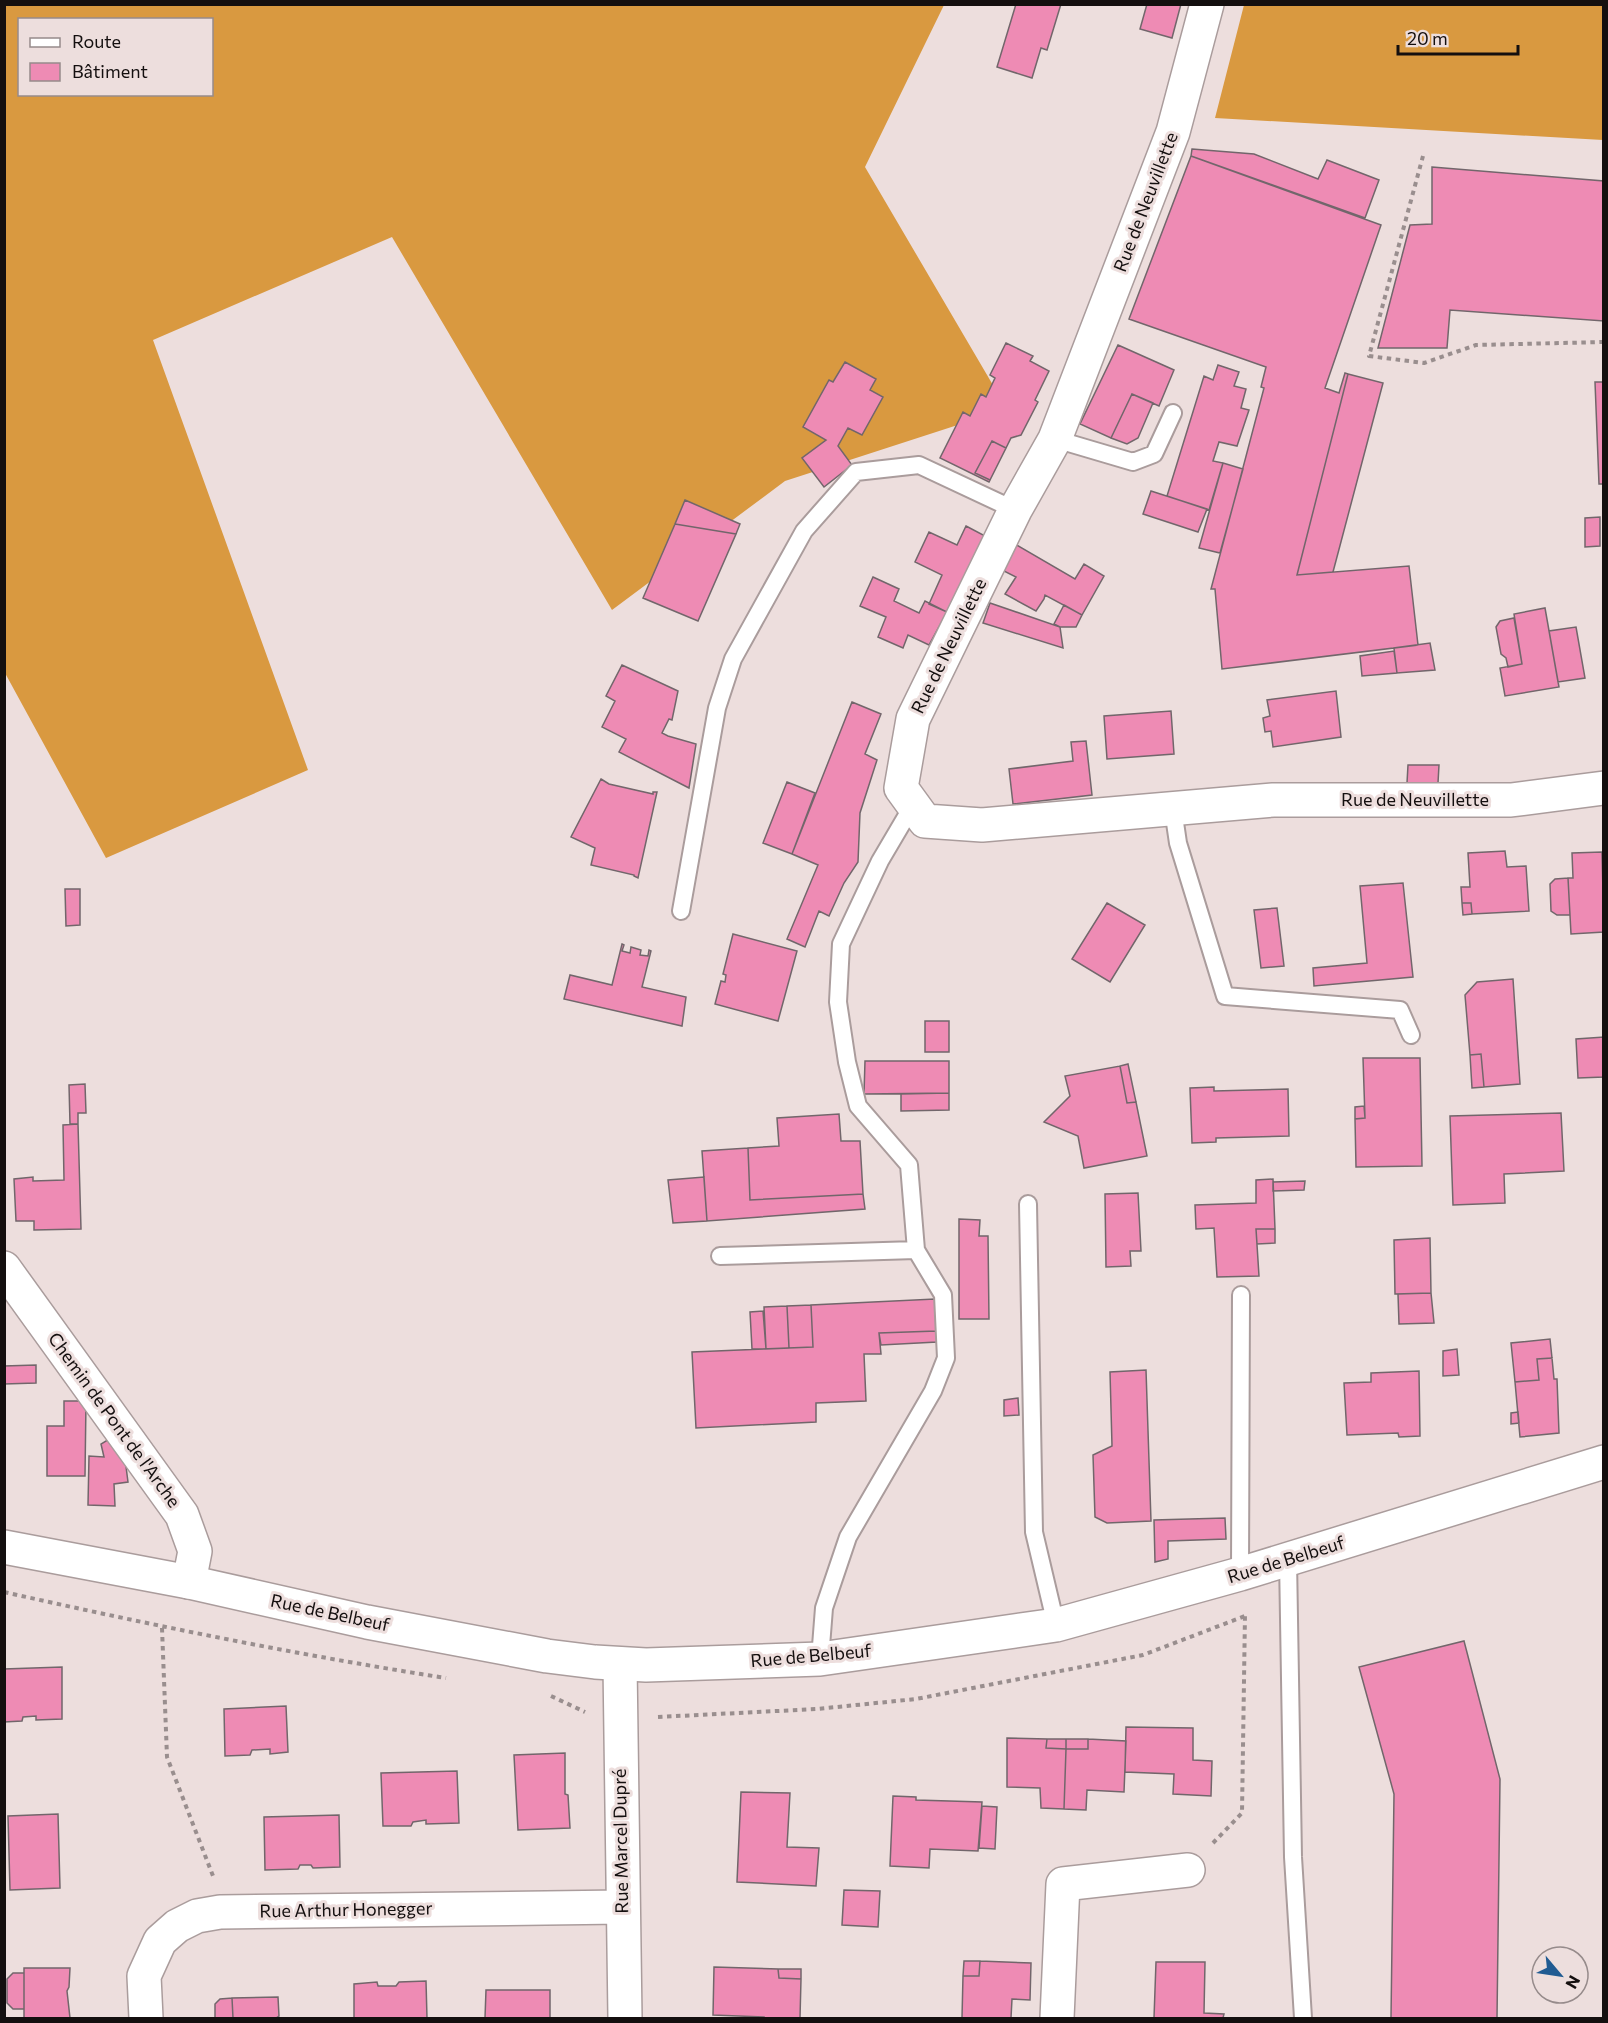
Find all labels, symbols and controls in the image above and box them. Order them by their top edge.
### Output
legend [18,18,213,96]
scale bar [1398,18,1518,56]
text: 20 m [1407,27,1448,49]
text: Route [72,30,121,52]
text: Bâtiment [72,60,148,82]
street label: Rue de Neuvillette [1108,129,1182,275]
street label: Rue de Neuvillette [906,574,990,717]
street label: Rue de Neuvillette [1341,788,1489,810]
street label: Chemin de Pont de l'Arche [44,1328,186,1511]
street label: Rue de Belbeuf [1224,1531,1348,1587]
street label: Rue de Belbeuf [269,1589,393,1636]
street label: Rue de Belbeuf [750,1639,873,1671]
street label: Rue Marcel Dupré [608,1768,632,1914]
street label: Rue Arthur Honegger [259,1896,433,1922]
north arrow [1530,1945,1590,2005]
text: N [1562,1973,1585,1992]

